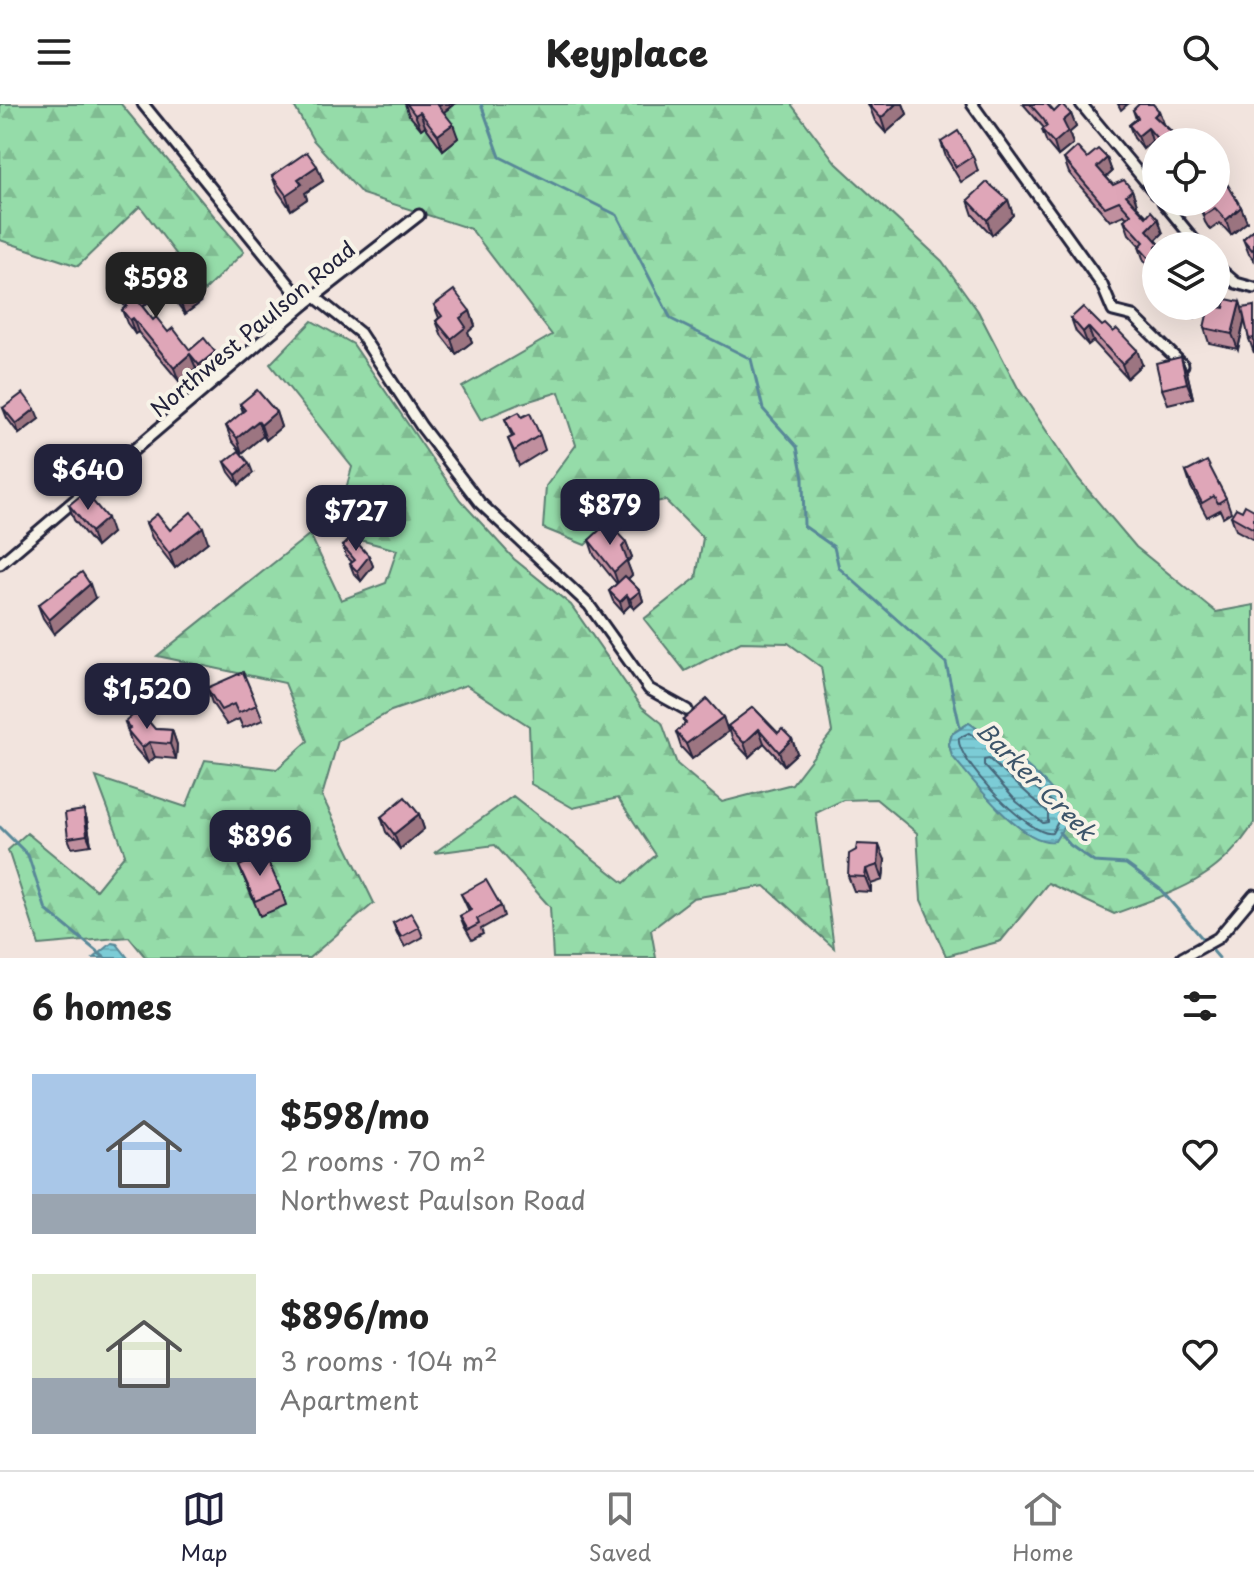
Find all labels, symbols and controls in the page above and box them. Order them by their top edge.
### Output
text: Keyplace [546,25,708,79]
icon: menu [32,30,76,74]
icon: search [1178,30,1222,74]
map controls [1142,128,1230,320]
button: locate [1142,128,1230,216]
street label: Northwest Paulson Road [142,232,362,424]
button: layers [1142,232,1230,320]
pin: $598 [109,252,203,320]
text: $598 [124,258,188,297]
pin: $640 [41,444,135,512]
text: $640 [52,450,124,489]
pin: $879 [563,479,657,547]
pin: $727 [309,485,403,553]
text: $879 [579,485,641,524]
text: $727 [324,491,388,530]
pin: $1,520 [82,663,212,731]
text: $1,520 [103,669,191,708]
water label: Barker Creek [969,712,1106,849]
pin: $896 [213,810,307,878]
text: $896 [228,816,292,855]
text: 6 homes [32,980,172,1032]
icon: filters [1178,984,1222,1028]
text: $598/mo [280,1089,429,1141]
icon: home [96,1106,192,1202]
icon: heart [1178,1132,1222,1176]
text: 2 rooms · 70 m² [280,1141,486,1180]
text: Northwest Paulson Road [280,1180,586,1219]
text: $896/mo [280,1289,429,1341]
icon: home [96,1306,192,1402]
icon: heart [1178,1332,1222,1376]
text: 3 rooms · 104 m² [280,1341,498,1380]
text: Apartment [280,1380,419,1419]
tab: Map [181,1487,228,1568]
tab: Saved [589,1487,651,1568]
tab: Home [1012,1487,1073,1568]

